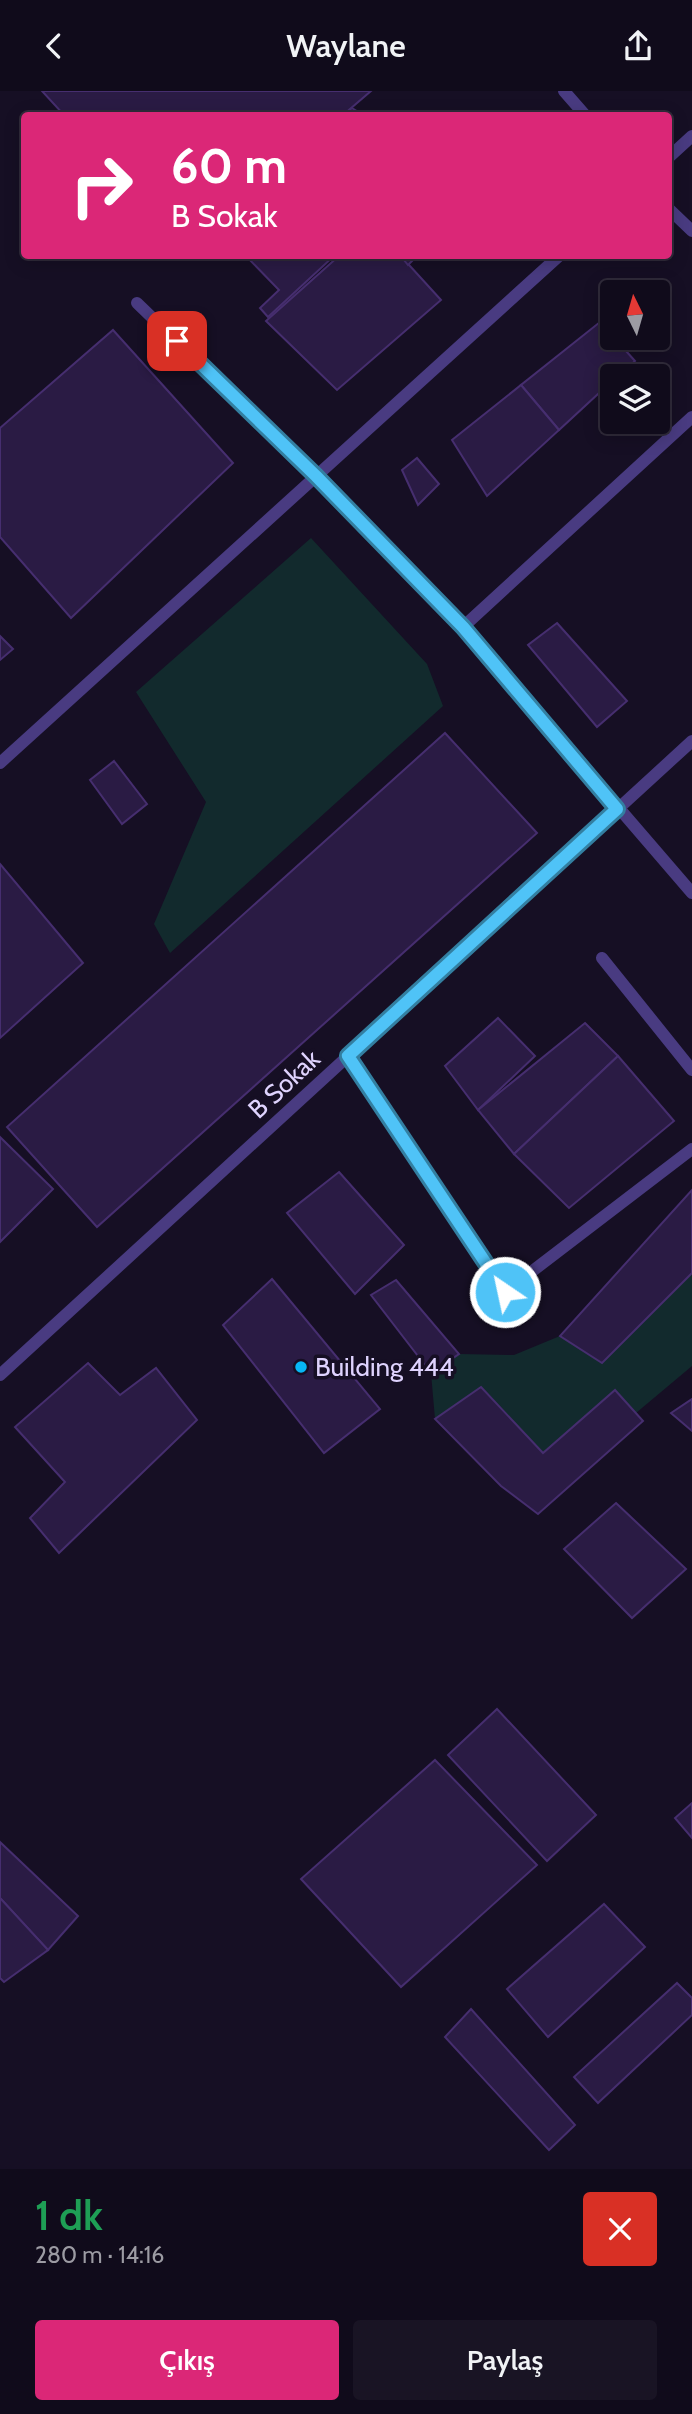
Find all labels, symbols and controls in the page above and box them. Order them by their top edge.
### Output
text: Waylane [286,26,406,65]
icon: back [35,27,73,65]
icon: share [619,27,657,65]
text: 60 m [171,136,287,195]
icon: right [56,140,147,231]
text: B Sokak [171,196,277,235]
north arrow [600,280,670,350]
map controls [600,280,670,434]
pin [147,311,207,371]
icon: arrive [158,322,196,360]
button: layers [600,364,670,434]
street label: B Sokak [241,1043,327,1125]
position arrow [468,1255,542,1329]
place label: Building 444 [315,1351,454,1383]
marker: Building 444 [293,1359,309,1375]
text: 1 dk [35,2189,103,2241]
button: close [583,2192,657,2266]
text: 280 m · 14:16 [35,2241,164,2269]
button: Çıkış [35,2320,339,2400]
button: Paylaş [353,2320,657,2400]

